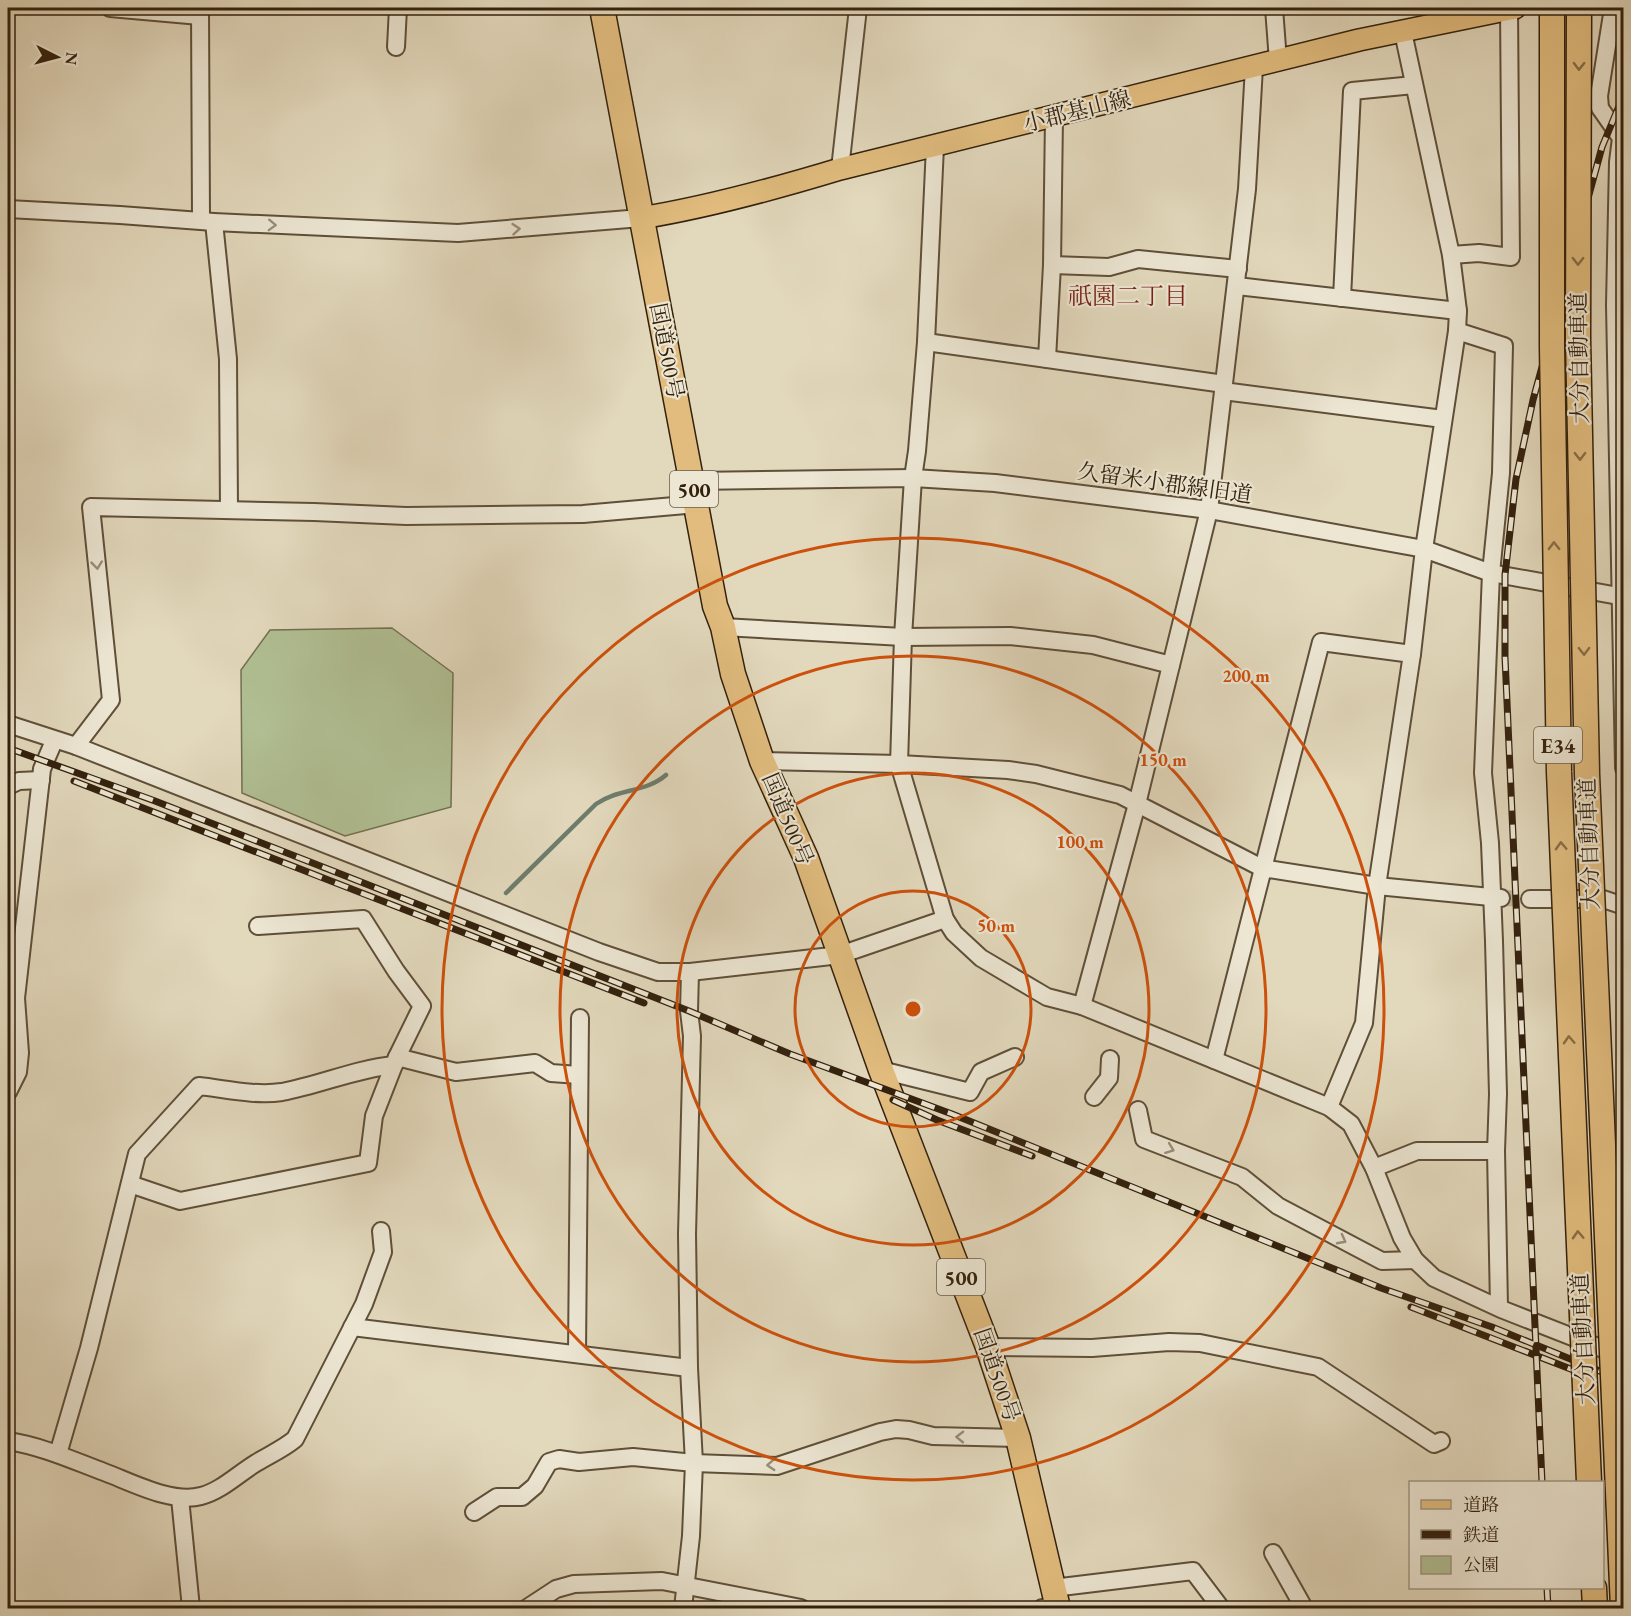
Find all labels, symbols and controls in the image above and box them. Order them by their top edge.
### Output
north arrow [27,27,87,87]
text: N [60,51,83,66]
one-way arrow [1573,61,1585,70]
street label: 小郡基山線 [1020,84,1134,138]
one-way arrow [268,218,277,231]
one-way arrow [511,222,520,235]
one-way arrow [1572,256,1584,265]
district label: 祇園二丁目 [1068,280,1188,311]
street label: 大分自動車道 [1563,292,1595,424]
street label: 国道500号 [643,300,691,402]
one-way arrow [1574,451,1586,460]
street label: 久留米小郡線旧道 [1076,456,1254,510]
road number: 500 [670,471,718,507]
one-way arrow [1548,541,1560,550]
one-way arrow [91,561,103,570]
one-way arrow [1578,646,1590,655]
text: 200 m [1222,664,1270,687]
road number: E34 [1534,727,1582,763]
text: 150 m [1139,748,1187,771]
street label: 国道500号 [756,768,820,870]
street label: 大分自動車道 [1572,778,1606,910]
text: 100 m [1056,830,1104,853]
one-way arrow [1555,841,1568,850]
text: 50 m [977,914,1015,937]
centre of rings [903,999,923,1019]
one-way arrow [1563,1036,1576,1045]
one-way arrow [1165,1142,1175,1155]
one-way arrow [1572,1231,1584,1240]
one-way arrow [1335,1233,1346,1244]
road number: 500 [937,1259,985,1295]
street label: 大分自動車道 [1565,1272,1601,1406]
street label: 国道500号 [967,1324,1027,1426]
one-way arrow [955,1430,964,1443]
one-way arrow [767,1459,776,1472]
legend [1409,1481,1604,1589]
text: 道路 [1463,1493,1499,1516]
text: 鉄道 [1463,1523,1499,1546]
text: 公園 [1463,1553,1499,1576]

